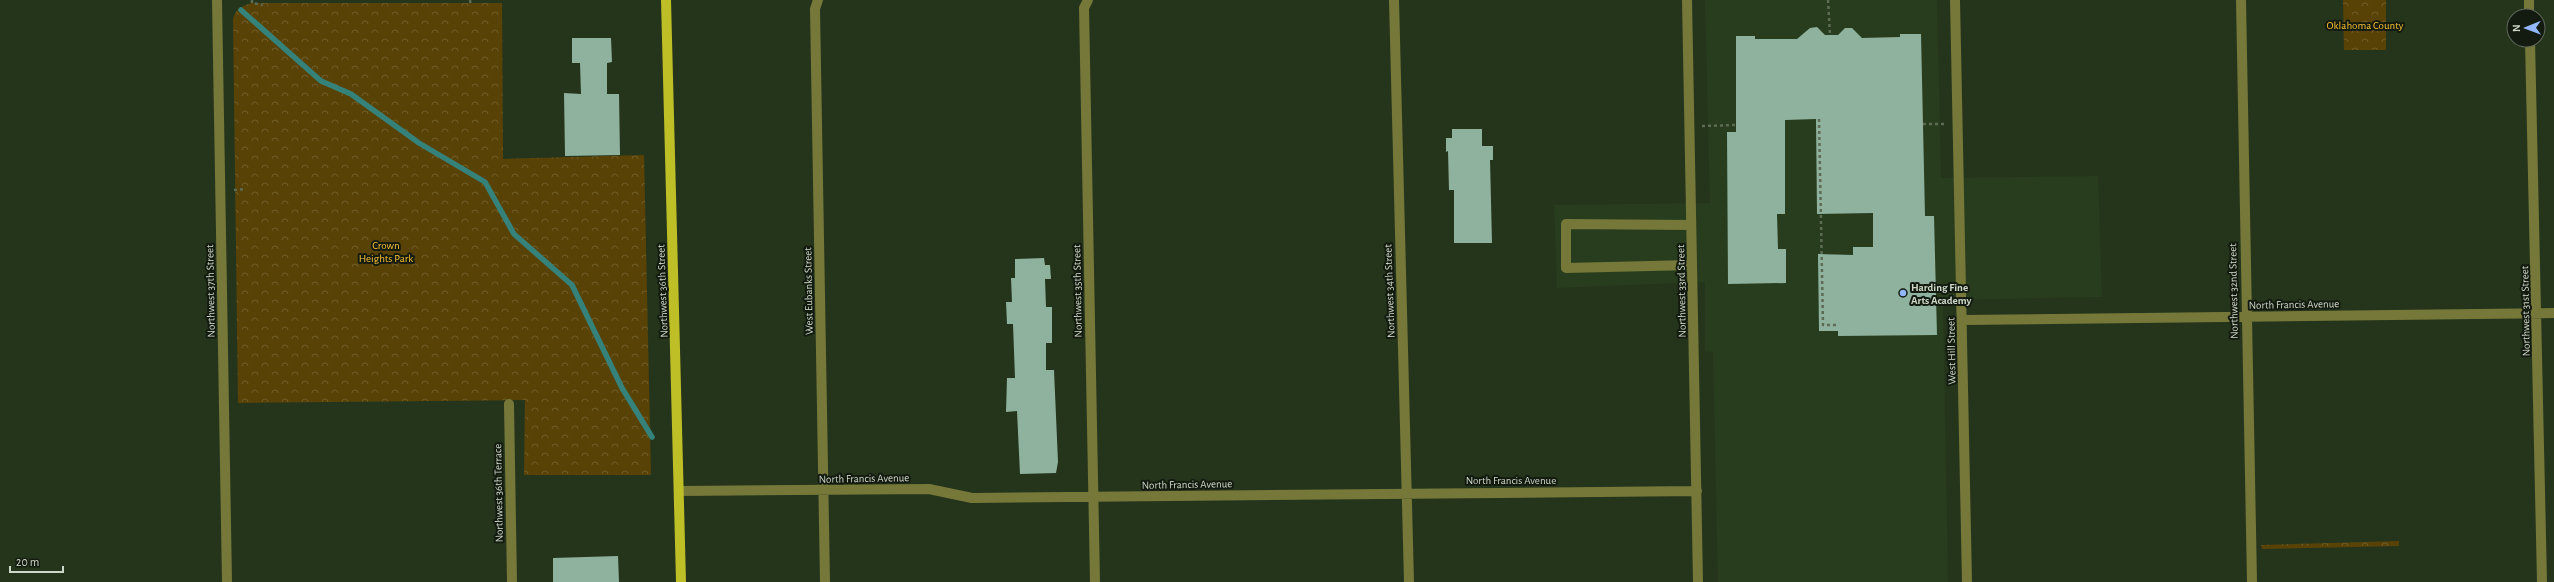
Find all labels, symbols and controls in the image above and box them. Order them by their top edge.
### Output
north arrow [2506,8,2546,48]
park label: Oklahoma County [2327,20,2404,31]
text: N [2511,24,2522,32]
park label: Crown Heights Park [359,240,413,264]
street label: Northwest 32nd Street [2227,243,2240,339]
street label: Northwest 37th Street [204,244,217,338]
street label: Northwest 36th Street [655,244,670,338]
street label: Northwest 35th Street [1071,244,1084,338]
street label: Northwest 34th Street [1382,244,1397,338]
street label: Northwest 33rd Street [1675,244,1688,338]
street label: West Eubanks Street [802,247,815,335]
street label: Northwest 31st Street [2519,265,2532,356]
place label: Harding Fine Arts Academy [1911,282,1972,306]
marker: Harding Fine Arts Academy [1898,288,1908,298]
street label: North Francis Avenue [2249,298,2339,311]
street label: West Hill Street [1945,317,1958,385]
street label: Northwest 36th Terrace [492,444,505,542]
street label: North Francis Avenue [819,472,909,485]
street label: North Francis Avenue [1466,475,1556,486]
street label: North Francis Avenue [1142,478,1232,491]
scale bar [10,548,63,574]
text: 20 m [16,556,39,568]

